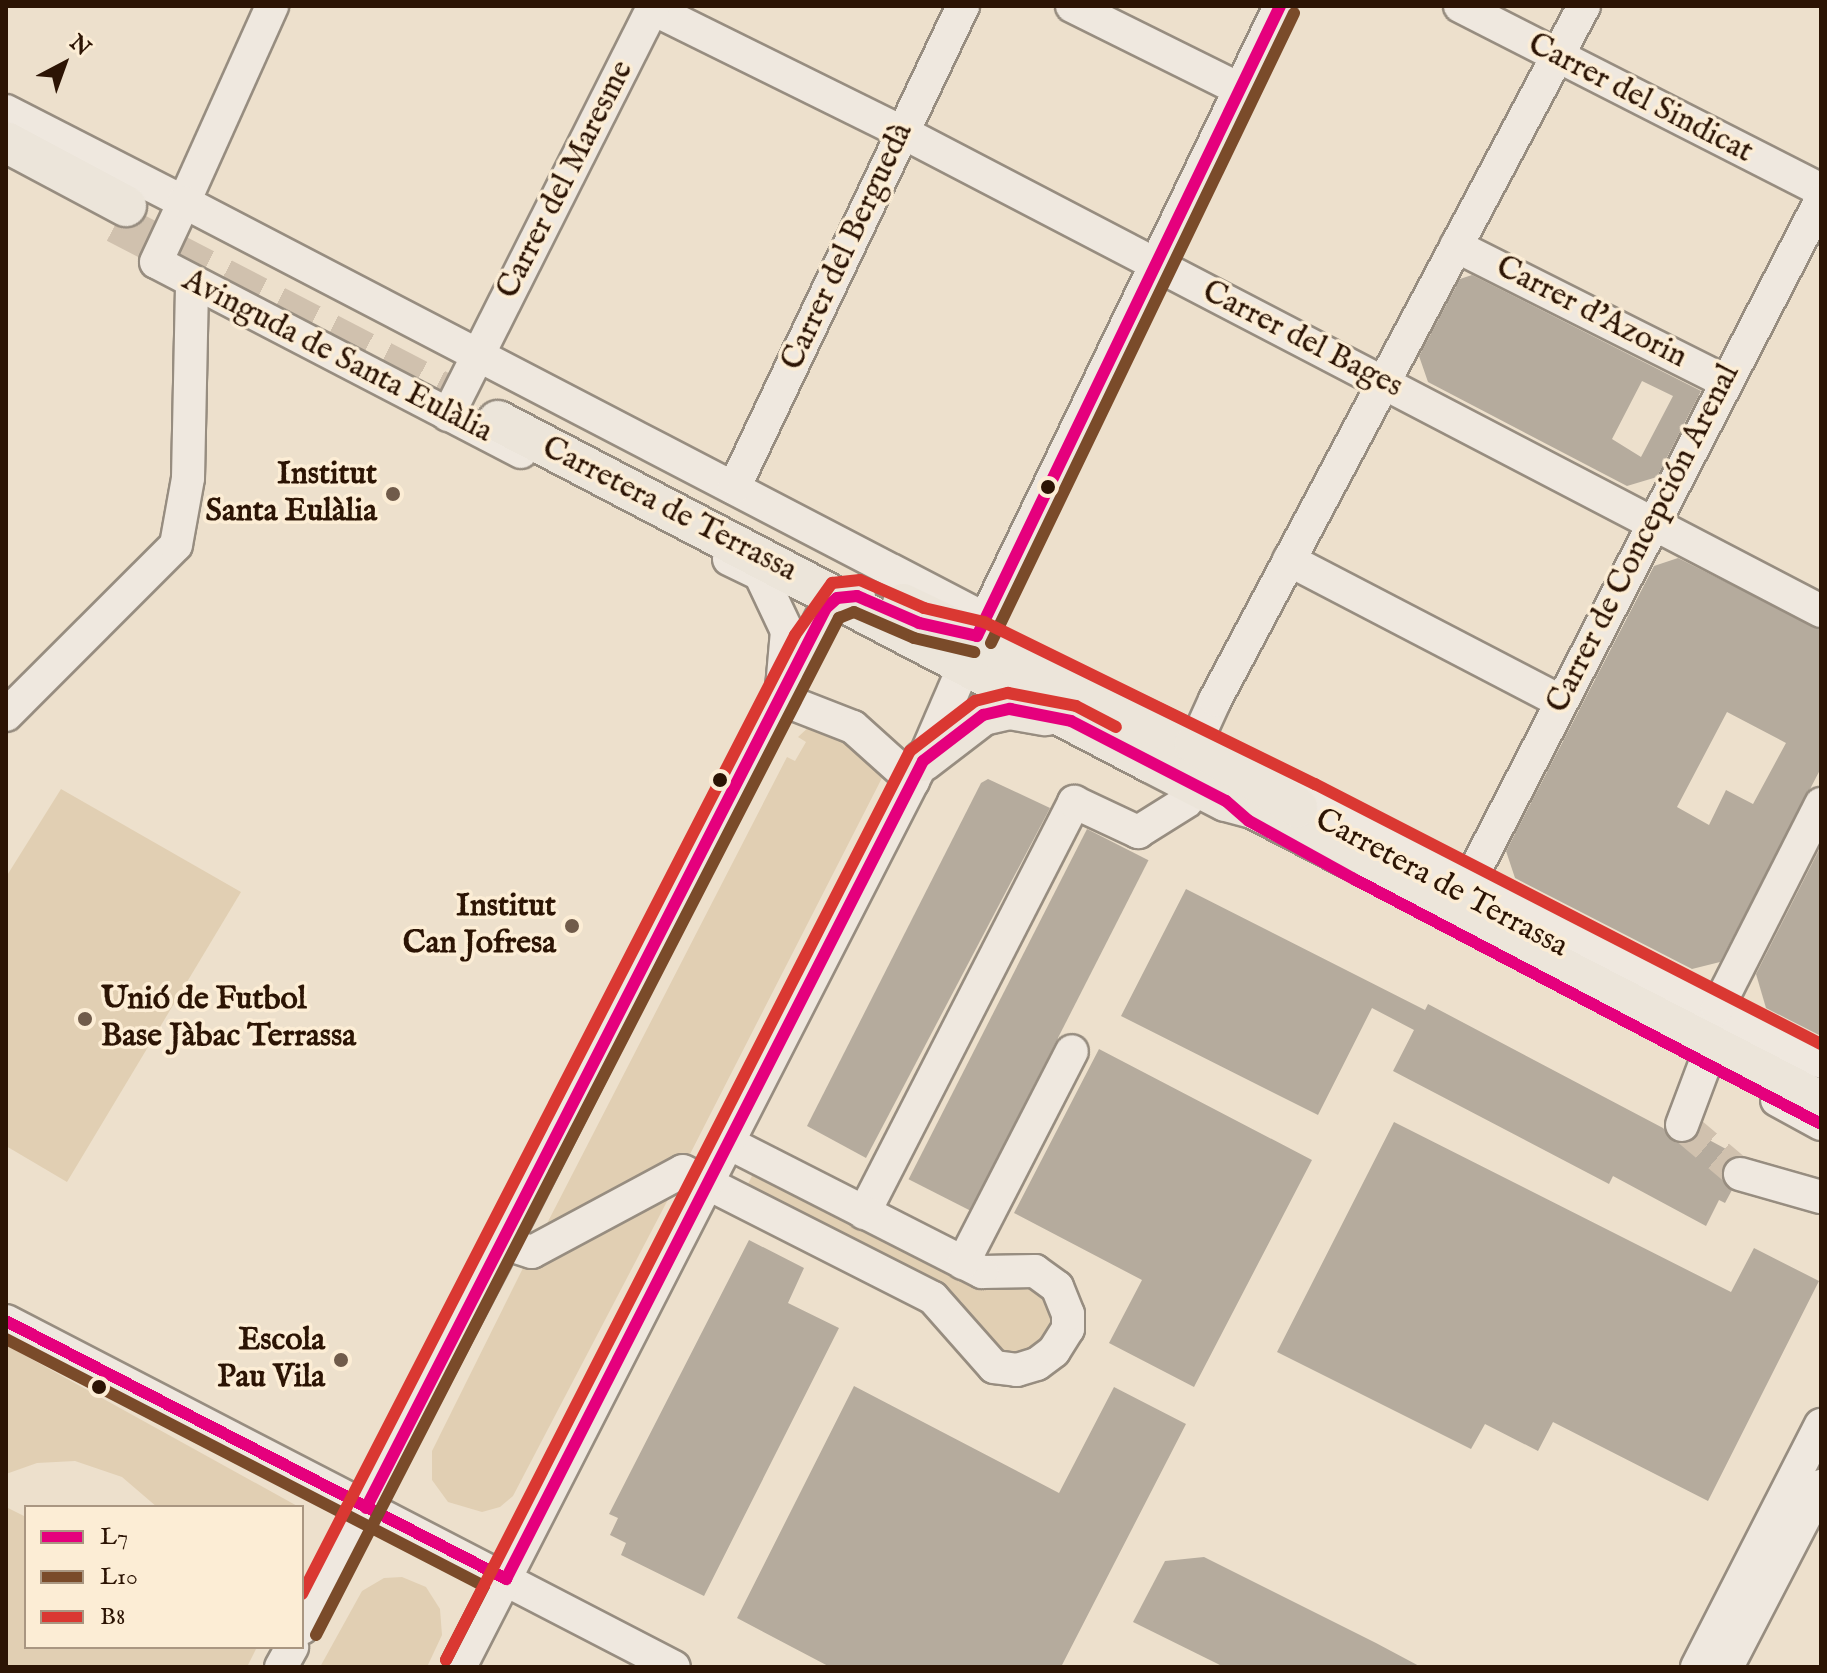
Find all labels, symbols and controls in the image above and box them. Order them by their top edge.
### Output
north arrow [24,24,104,104]
street label: Carrer del Sindicat [1521,26,1759,172]
text: N [63,29,96,63]
street label: Carrer del Maresme [489,55,643,305]
street label: Carrer del Berguedà [774,117,922,377]
street label: Carrer d'Azorin [1489,248,1693,378]
street label: Avinguda de Santa Eulàlia [176,262,498,452]
street label: Carrer del Bages [1196,273,1408,407]
street label: Carrer de Concepción Arenal [1539,358,1749,720]
street label: Carretera de Terrassa [535,429,803,591]
place label: Institut Santa Eulàlia [206,457,377,532]
unlabelled marker [1040,479,1056,495]
marker: Institut Santa Eulàlia [384,485,402,503]
unlabelled marker [712,772,728,788]
street label: Carretera de Terrassa [1308,801,1574,967]
place label: Institut Can Jofresa [403,889,556,964]
marker: Institut Can Jofresa [563,917,581,935]
place label: Unió de Futbol Base Jàbac Terrassa [101,982,356,1057]
marker: Unió de Futbol Base Jàbac Terrassa [76,1010,94,1028]
place label: Escola Pau Vila [217,1323,325,1398]
marker: Escola Pau Vila [332,1351,350,1369]
unlabelled marker [91,1379,107,1395]
legend [24,1505,304,1649]
text: L7 [100,1522,128,1553]
text: L10 [100,1562,138,1593]
text: B8 [100,1602,125,1633]

